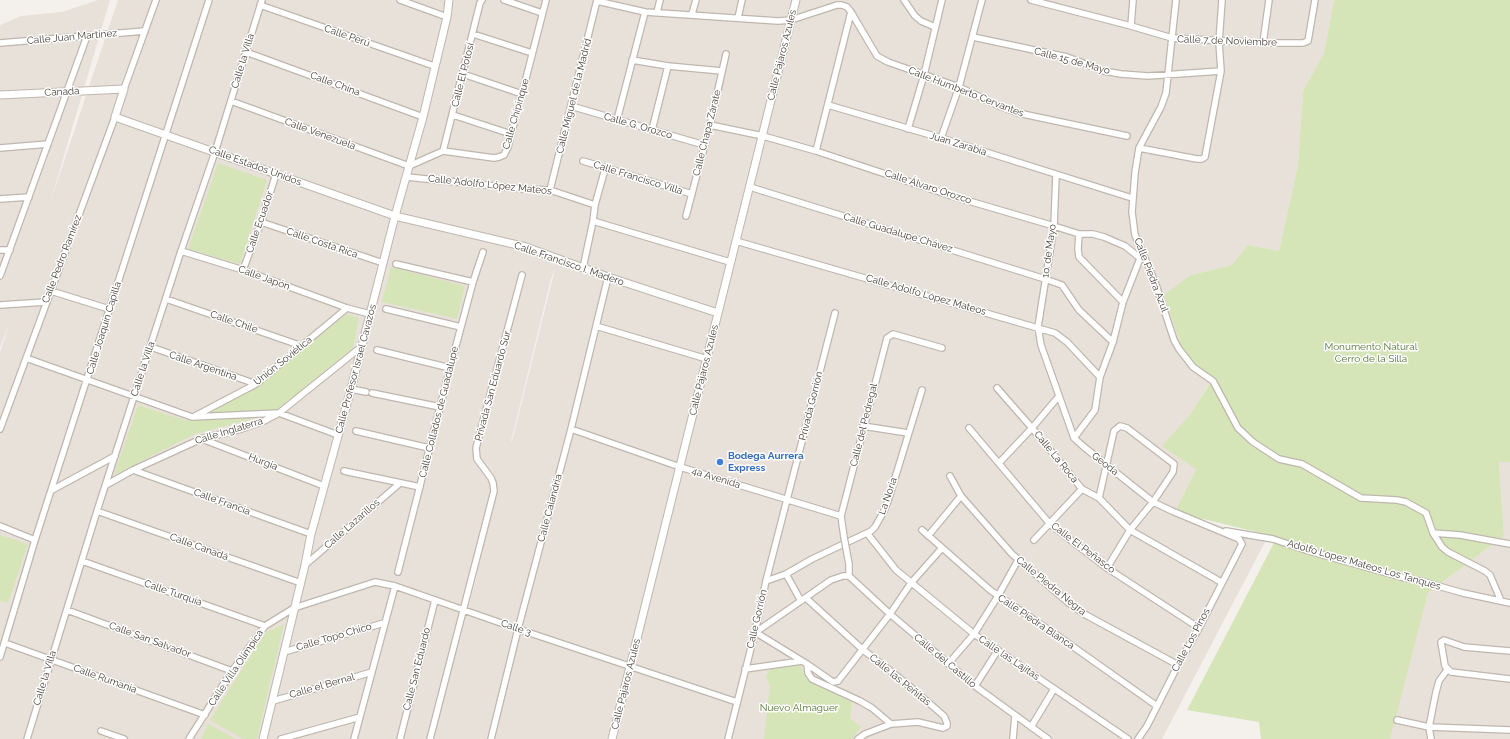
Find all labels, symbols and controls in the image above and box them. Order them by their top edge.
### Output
street label: Calle Pájaros Azules [765,8,799,102]
street label: Calle Perú [323,23,371,49]
street label: Calle Juan Martínez [26,27,118,47]
street label: Calle la Villa [229,32,257,90]
street label: Calle 7 de Noviembre [1177,33,1277,49]
street label: Calle Miguel de la Madrid [554,37,594,155]
street label: Calle El Potosí [449,42,477,108]
street label: Calle 15 de Mayo [1033,45,1111,77]
street label: Calle Humberto Cervantes [907,64,1025,120]
street label: Calle China [308,69,362,99]
street label: Calle Chipinque [500,77,532,151]
street label: Canada [44,85,80,99]
street label: Calle Chapa Zárate [691,89,723,177]
street label: Calle G. Orozco [602,110,674,142]
street label: Calle Venezuela [283,116,357,152]
street label: Juan Zarabia [928,130,988,158]
street label: Calle Estados Unidos [207,144,303,188]
street label: Calle Francisco Villa [592,159,684,197]
street label: Calle Álvaro Orozco [883,167,973,207]
street label: Calle Adolfo López Mateos [427,173,553,197]
street label: Calle Ecuador [244,189,276,255]
street label: Calle Guadalupe Chávez [842,211,954,255]
street label: Calle Pedro Ramírez [40,213,84,305]
street label: 1o. de Mayo [1039,223,1059,279]
street label: Calle Costa Rica [285,225,359,261]
street label: Calle Piedra Azul [1131,236,1171,314]
street label: Calle Francisco I. Madero [513,240,625,288]
street label: Calle Japón [236,263,292,293]
street label: Calle Adolfo López Mateos [865,272,987,318]
street label: Calle Joaquín Capilla [84,280,124,376]
street label: Calle Profesor Israel Cavazos [333,303,379,435]
street label: Calle Chile [209,308,259,336]
street label: Calle Pájaros Azules [687,323,721,417]
street label: Privada San Eduardo Sur [472,329,514,443]
street label: Unión Soviética [251,334,315,388]
street label: Calle la Villa [129,340,157,398]
park label: Monumento Natural Cerro de la Silla [1324,341,1418,364]
street label: Calle Collados de Guadalupe [417,345,461,479]
street label: Calle Argentina [168,349,238,383]
street label: Privada Gorrión [797,370,825,442]
street label: Calle del Pedregal [848,382,880,468]
street label: Calle Inglaterra [194,415,264,447]
street label: Calle La Roca [1031,429,1081,485]
place label: Bodega Aurrera Express [728,450,804,474]
street label: Geoda [1089,450,1121,478]
street label: Hurgia [247,451,279,473]
marker: Bodega Aurrera Express [715,457,725,467]
street label: 4a Avenida [690,465,742,491]
street label: Calle Calandria [535,473,565,543]
street label: La Noria [876,476,900,516]
street label: Calle Francia [192,486,252,518]
street label: Calle Lazarillos [322,497,382,551]
street label: Calle El Peñasco [1049,520,1117,576]
street label: Calle Canadá [168,531,230,563]
street label: Adolfo Lopez Mateos Los Tanques [1286,537,1442,593]
street label: Calle Piedra Negra [1014,554,1088,618]
street label: Calle Turquía [142,577,204,609]
street label: Calle Gorrión [744,588,770,650]
street label: Calle Piedra Blanca [995,592,1077,652]
street label: Calle Los Pinos [1169,606,1213,674]
street label: Calle 3 [499,617,533,639]
street label: Calle San Salvador [107,620,193,660]
street label: Calle Topo Chico [295,620,373,654]
street label: Calle San Eduardo [401,626,433,712]
street label: Calle Villa Olímpica [206,628,266,708]
street label: Calle del Castillo [911,631,979,691]
street label: Calle las Lajitas [976,633,1042,683]
street label: Calle Pájaros Azules [609,637,643,731]
street label: Calle la Villa [31,649,59,707]
street label: Calle las Peñitas [867,652,933,708]
street label: Calle Rumania [72,662,138,696]
street label: Calle el Bernal [288,671,356,701]
park label: Nuevo Almaguer [760,702,838,714]

